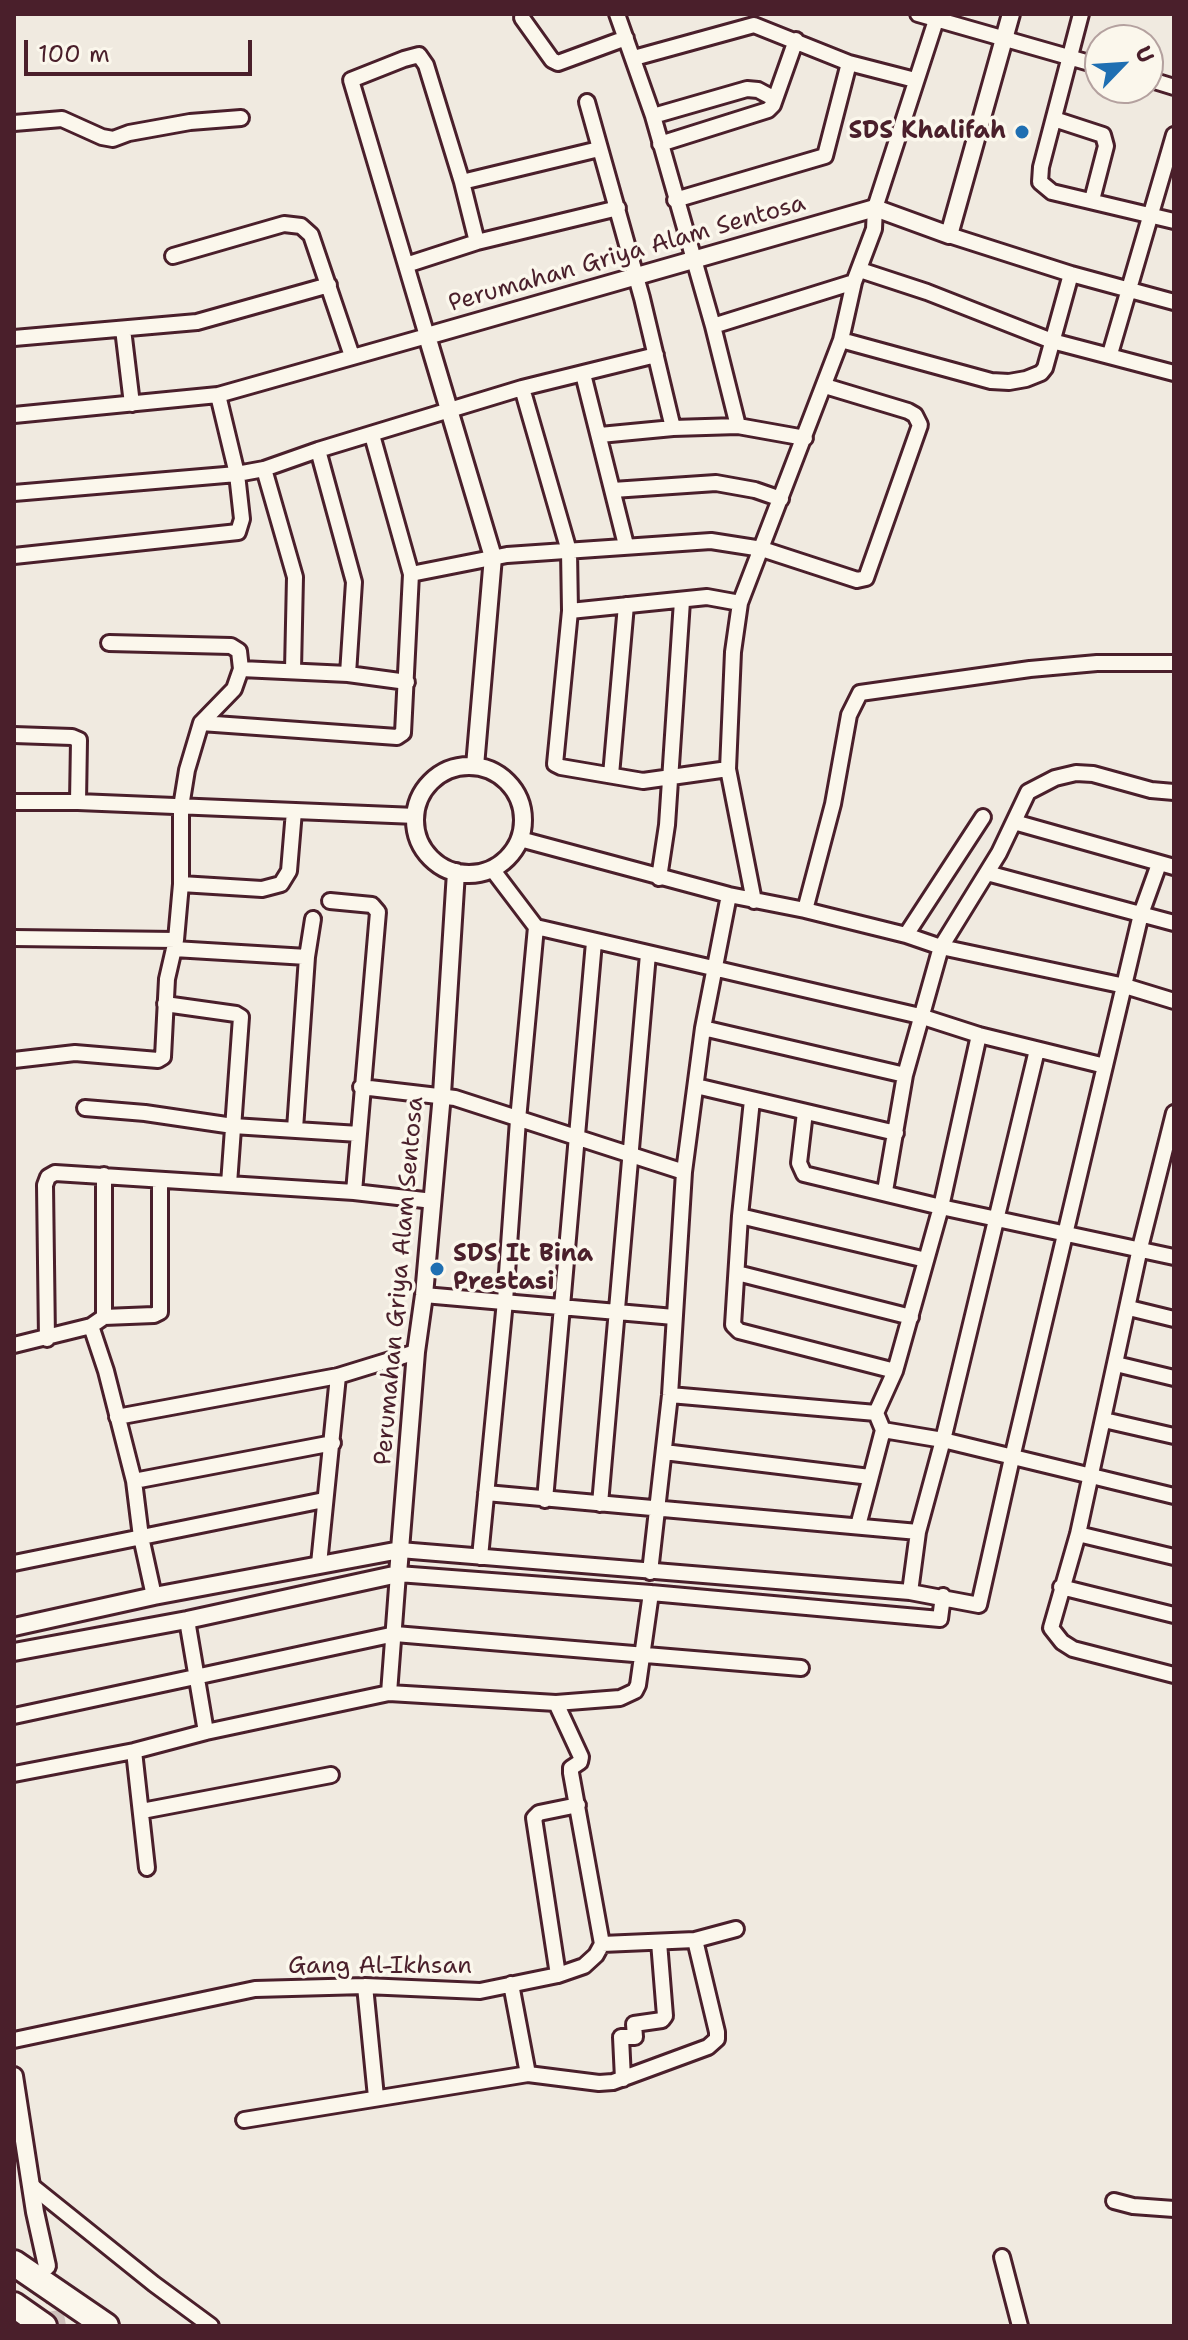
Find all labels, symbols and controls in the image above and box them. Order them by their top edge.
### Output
scale bar [28,24,256,74]
north arrow [1084,24,1164,104]
text: 100 m [38,38,110,70]
text: U [1128,42,1161,67]
place label: SDS Khalifah [848,118,1006,146]
marker: SDS Khalifah [1013,123,1031,141]
street label: Perumahan Griya Alam Sentosa [445,189,809,319]
street label: Perumahan Griya Alam Sentosa [370,1095,430,1467]
place label: SDS It Bina Prestasi [453,1241,593,1297]
marker: SDS It Bina Prestasi [428,1260,446,1278]
street label: Gang Al-Ikhsan [288,1953,472,1981]

